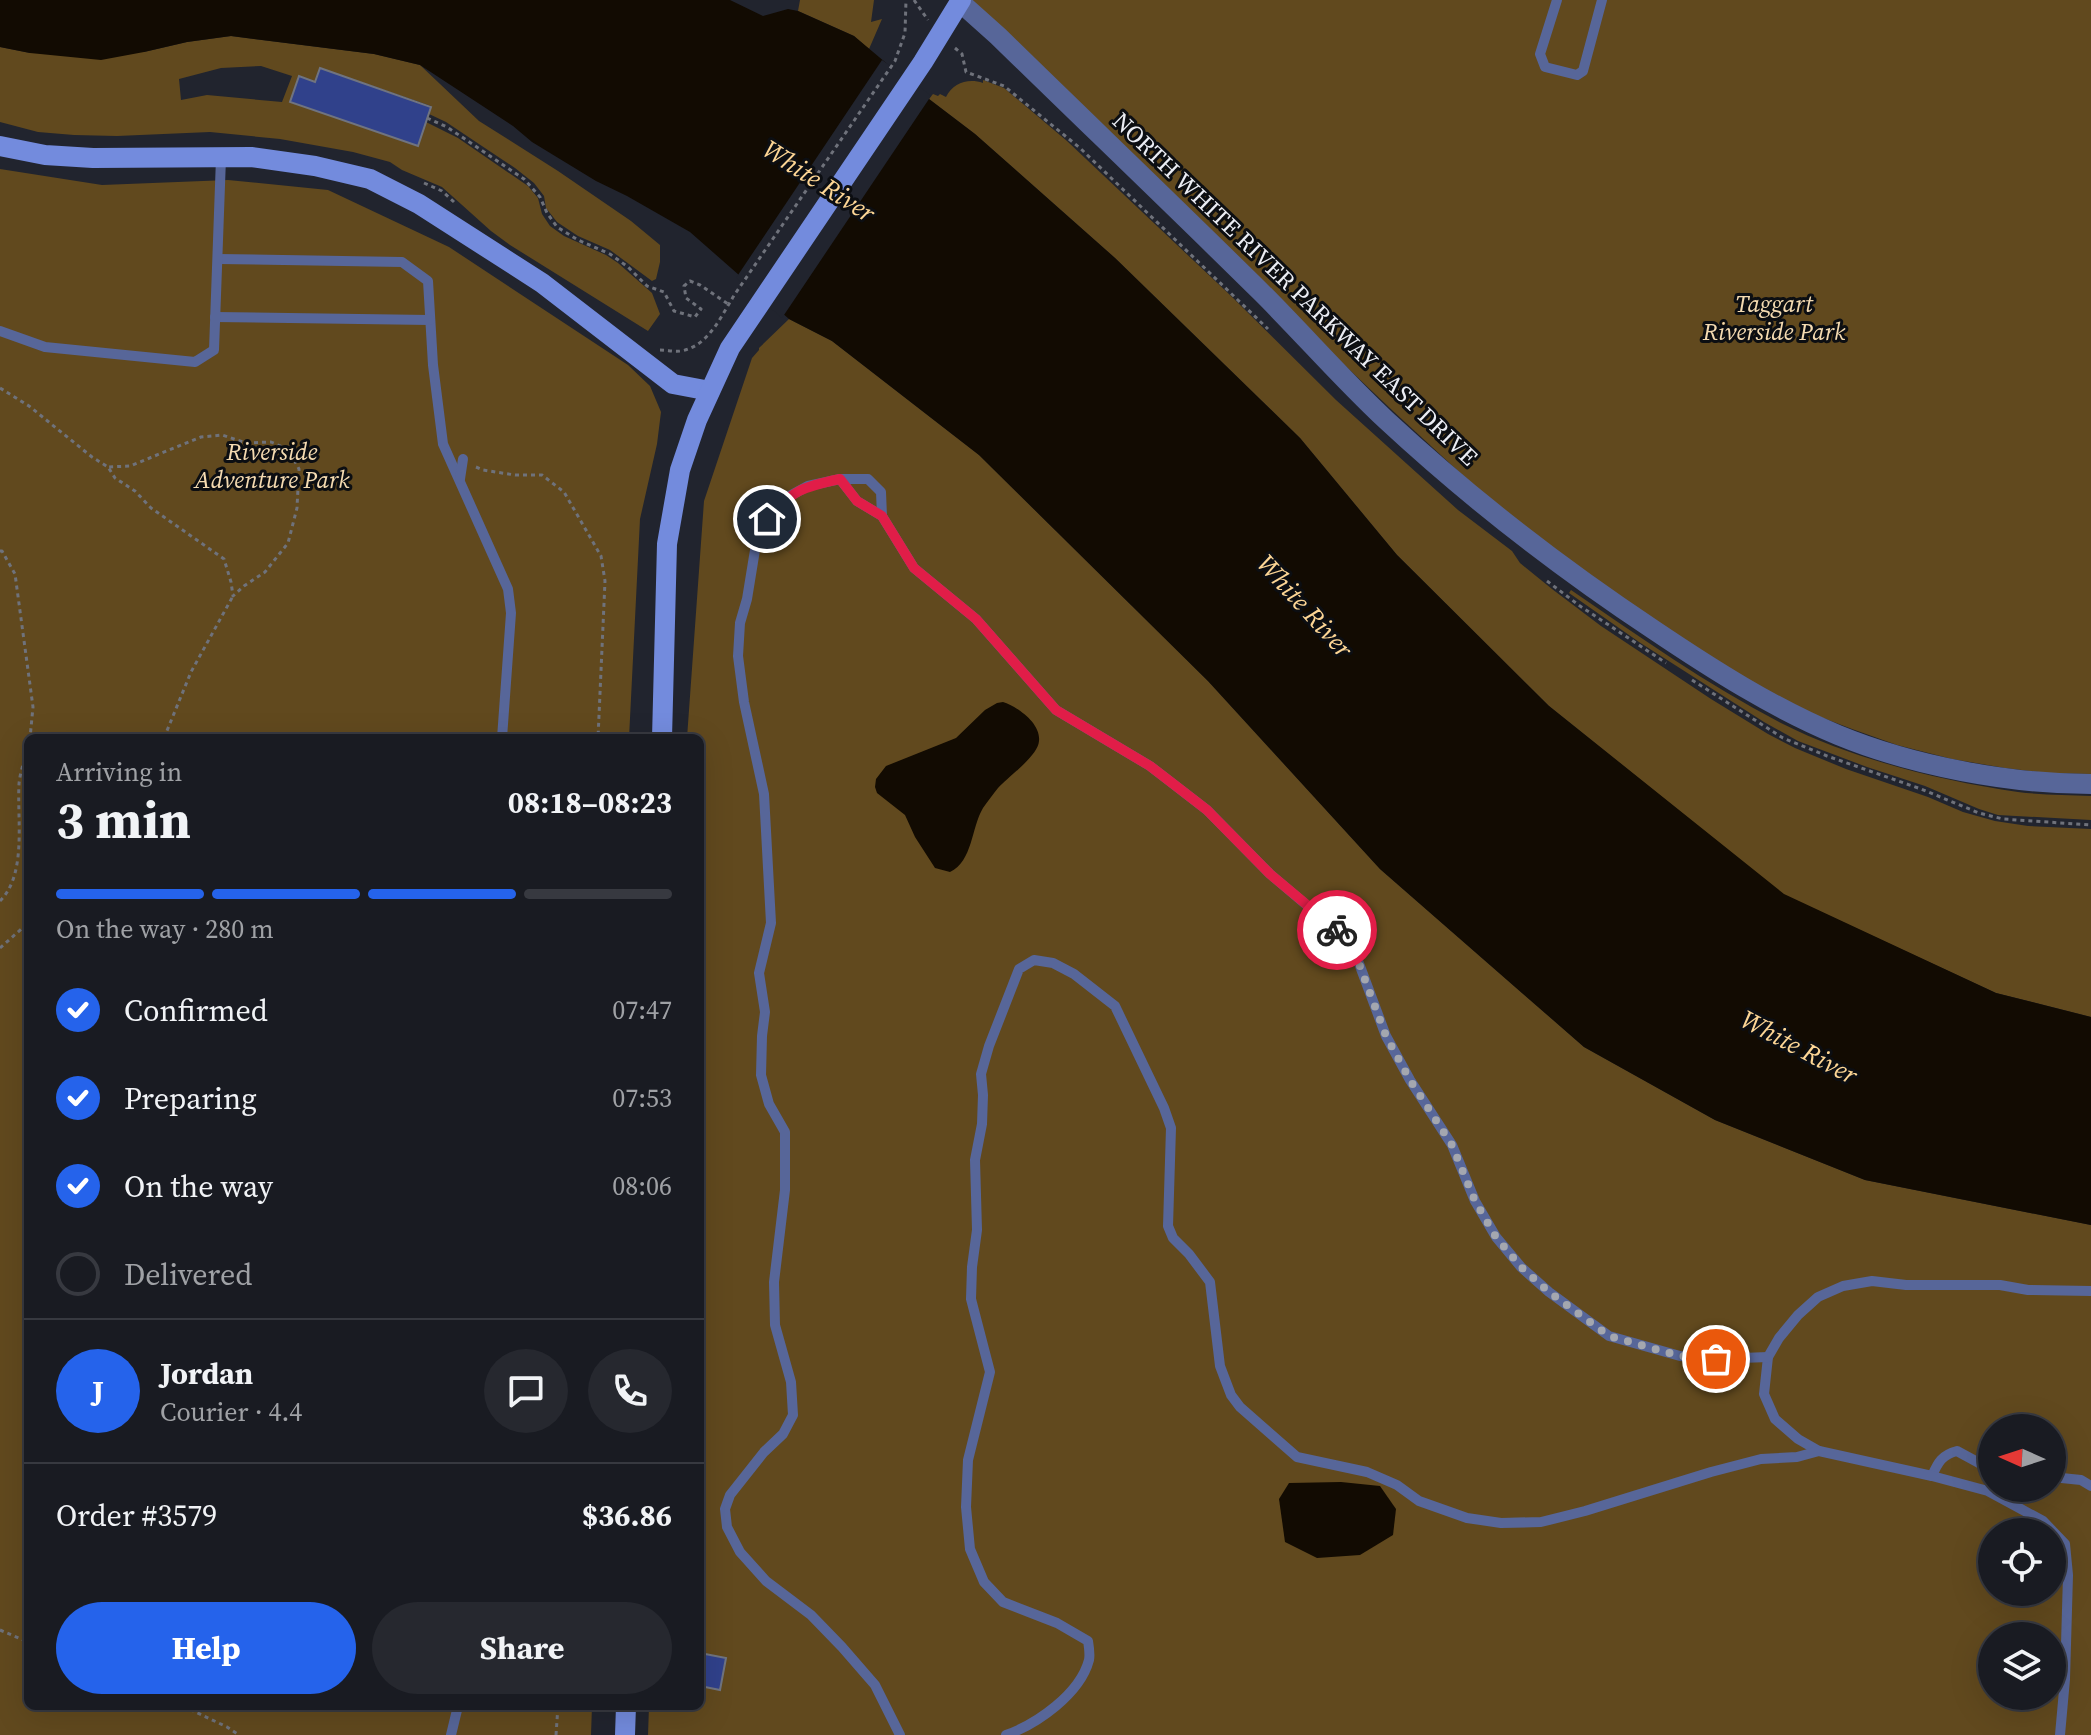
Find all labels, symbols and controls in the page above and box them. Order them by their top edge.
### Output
street label: NORTH WHITE RIVER PARKWAY EAST DRIVE [1105,104,1485,473]
water label: White River [756,131,883,231]
park label: Taggart Riverside Park [1702,287,1846,348]
park label: Riverside Adventure Park [192,435,350,496]
pin [733,485,801,553]
icon: home [745,497,789,541]
water label: White River [1249,547,1361,666]
text: Arriving in [56,754,182,790]
text: 08:18–08:23 [508,782,672,823]
text: 3 min [56,784,191,855]
courier [1297,890,1377,970]
icon: bike [1315,908,1359,952]
text: On the way · 280 m [56,911,274,947]
icon: check [56,988,100,1032]
text: Confirmed [124,990,268,1031]
text: 07:47 [612,992,672,1028]
water label: White River [1734,1001,1864,1093]
icon: check [56,1076,100,1120]
text: Preparing [124,1078,257,1119]
text: 07:53 [612,1080,672,1116]
icon: check [56,1164,100,1208]
text: On the way [124,1166,273,1207]
text: 08:06 [612,1168,672,1204]
text: Delivered [124,1254,252,1295]
pin [1682,1325,1750,1393]
icon: bag [1694,1337,1738,1381]
button: chat [484,1349,568,1433]
button: phone [588,1349,672,1433]
text: Jordan [160,1353,253,1394]
text: J [92,1371,104,1412]
text: Courier · 4.4 [160,1394,302,1430]
north arrow [1978,1414,2066,1502]
map controls [1978,1414,2066,1710]
text: Order #3579 [56,1495,217,1536]
text: $36.86 [582,1495,672,1536]
button: locate [1978,1518,2066,1606]
button: Help [56,1602,356,1694]
button: Share [372,1602,672,1694]
button: layers [1978,1622,2066,1710]

